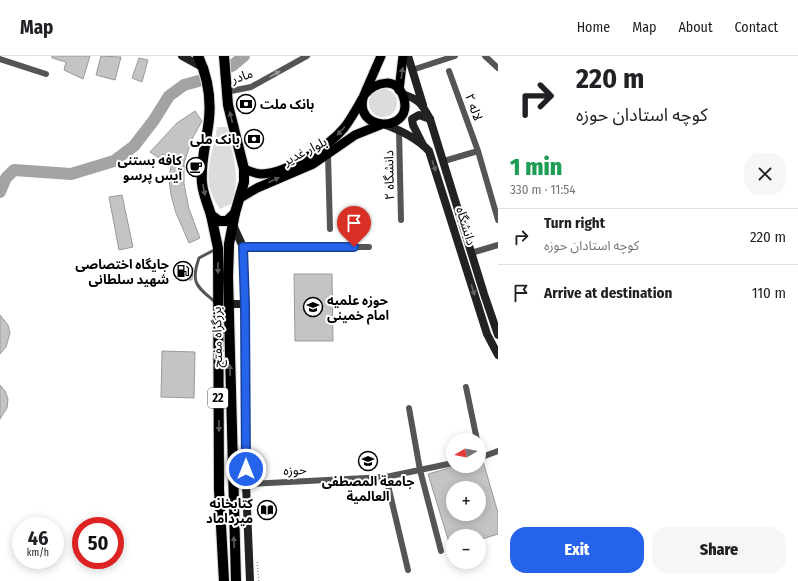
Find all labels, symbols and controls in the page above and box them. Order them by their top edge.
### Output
text: Map [20,16,53,39]
text: Home [577,19,610,36]
text: Map [632,19,656,36]
text: About [678,19,713,36]
text: Contact [735,19,778,36]
text: 220 m [576,62,644,95]
street label: مادر [228,65,255,87]
one-way arrow [399,67,405,79]
one-way arrow [269,70,281,77]
icon: right [510,72,562,124]
street label: ۲ لاله [462,91,486,123]
bank icon: بانک ملت [235,93,257,115]
place label: بانک ملت [260,97,314,112]
text: کوچه استادان حوزه [576,104,708,126]
one-way arrow [228,111,234,123]
one-way arrow [336,126,346,136]
bank icon: بانک ملی [243,128,265,150]
place label: بانک ملی [190,132,240,147]
street label: بلوار غدیر [280,134,329,169]
street label: دانشگاه ۲ [381,150,397,200]
place label: کافه بستنی آیس پرسو [117,153,183,183]
text: 1 min [510,153,562,181]
button: close [744,153,786,195]
cafe icon: کافه بستنی آیس پرسو [185,156,207,178]
one-way arrow [432,161,438,173]
one-way arrow [269,177,280,183]
text: 330 m · 11:54 [510,182,575,197]
one-way arrow [201,184,207,196]
street label: دانشگاه [453,205,479,247]
pin [337,206,371,247]
icon: arrive [343,212,365,234]
text: Turn right [544,214,605,232]
icon: right [510,226,532,248]
text: 220 m [750,228,786,246]
text: کوچه استادان حوزه [544,238,639,253]
place label: جایگاه اختصاصی شهید سلطانی [75,257,169,287]
fuel station icon: جایگاه اختصاصی شهید سلطانی [172,260,194,282]
one-way arrow [215,262,221,275]
icon: arrive [510,282,532,304]
text: Arrive at destination [544,284,672,302]
text: 110 m [752,284,786,302]
one-way arrow [470,285,476,297]
place label: حوزه علمیه امام خمینی [327,293,389,325]
school or university icon: حوزه علمیه امام خمینی [302,296,324,318]
street label: بزرگراه مفتح [209,306,228,368]
one-way arrow [227,363,233,376]
road number: 22 [208,388,228,408]
one-way arrow [216,420,222,433]
north arrow [446,433,486,473]
map controls [446,433,486,569]
position arrow [225,448,267,490]
school or university icon: جامعة المصطفی العالمیة [357,450,379,472]
street label: حوزه [283,462,307,478]
place label: جامعة المصطفی العالمیة [322,474,414,504]
button: + [446,481,486,521]
place label: کتابخانه میرداماد [206,496,253,526]
library icon: کتابخانه میرداماد [256,499,278,521]
speed limit sign: 50 [72,517,124,569]
text: 46 [28,526,48,550]
button: Exit [510,527,644,573]
button: Share [652,527,786,573]
button: − [446,529,486,569]
one-way arrow [231,535,237,548]
text: km/h [27,547,49,559]

